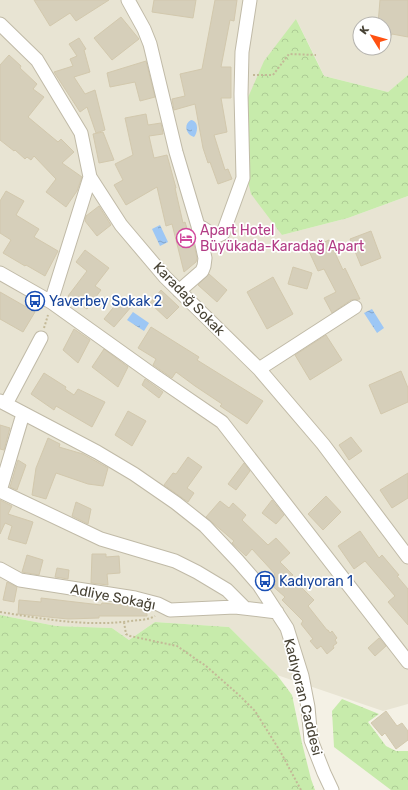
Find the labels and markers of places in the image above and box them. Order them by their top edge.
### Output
place label: Apart Hotel Büyükada-Karadağ Apart [200,222,365,255]
hotel icon: Apart Hotel Büyükada-Karadağ Apart [175,227,197,249]
bus stop icon: Yaverbey Sokak 2 [24,290,46,312]
place label: Yaverbey Sokak 2 [49,293,162,310]
bus stop icon: Kadıyoran 1 [254,570,276,592]
place label: Kadıyoran 1 [279,573,353,590]

